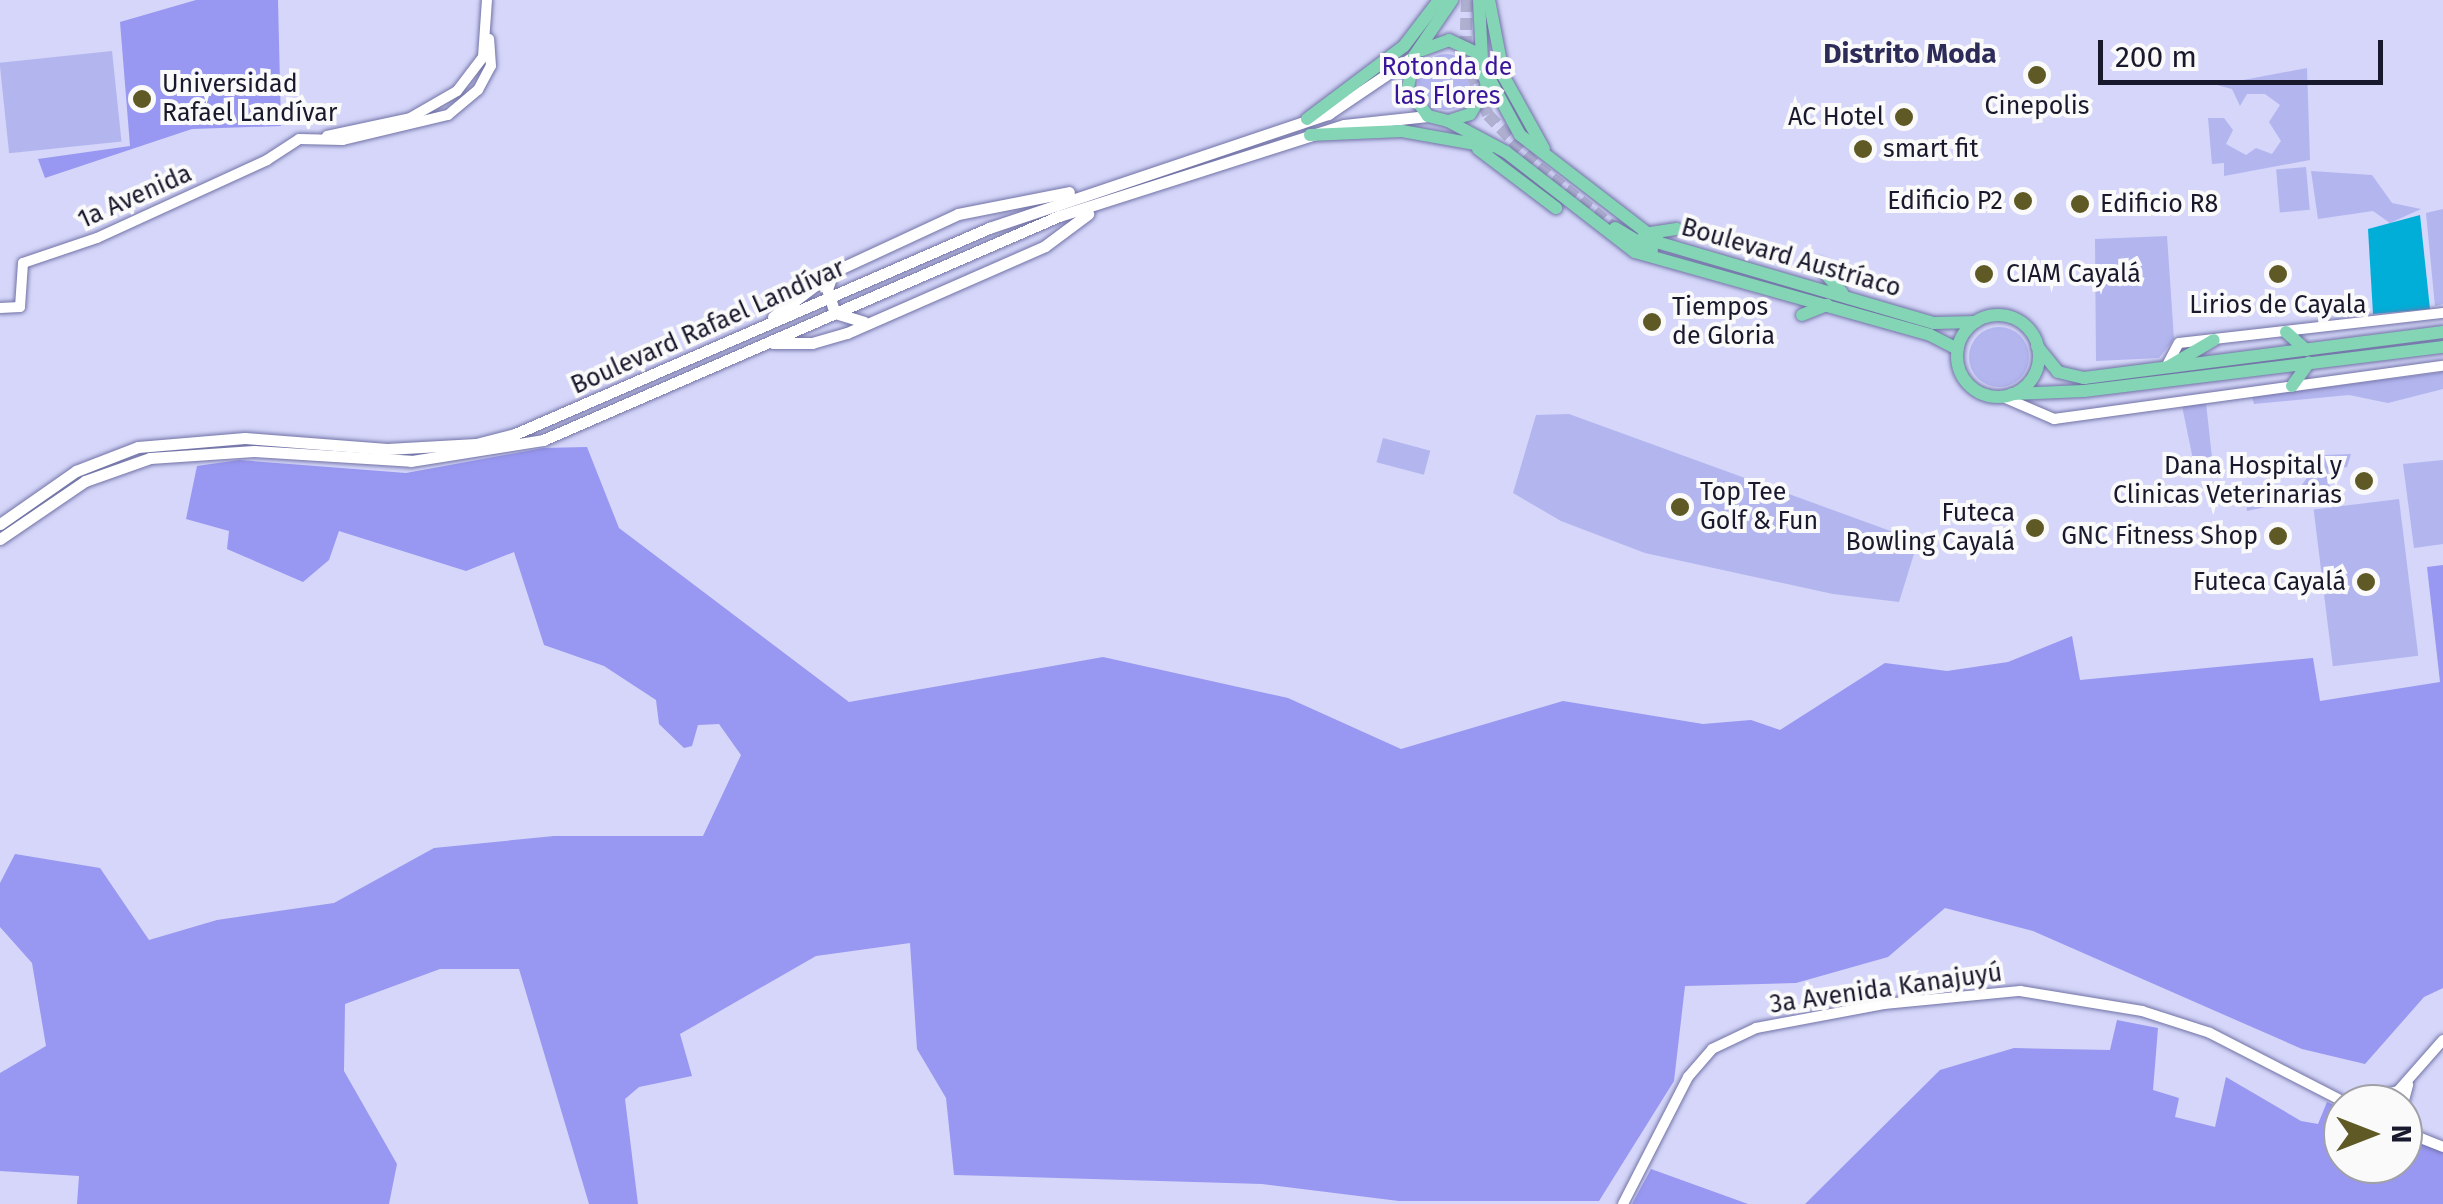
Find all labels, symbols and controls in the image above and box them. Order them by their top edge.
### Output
scale bar [2103,20,2388,82]
district label: Distrito Moda [1823,37,1997,71]
text: 200 m [2115,39,2197,75]
park label: Rotonda de las Flores [1382,53,1512,112]
marker: Cinepolis [2026,64,2048,86]
place label: Universidad Rafael Landívar [162,70,337,129]
marker: Universidad Rafael Landívar [131,88,153,110]
place label: Cinepolis [1985,91,2089,121]
place label: AC Hotel [1788,102,1884,132]
marker: AC Hotel [1893,106,1915,128]
place label: smart fit [1883,134,1978,164]
marker: smart fit [1852,138,1874,160]
street label: 1a Avenida [73,159,197,235]
place label: Edificio P2 [1887,186,2003,216]
place label: Edificio R8 [2100,189,2218,219]
marker: Edificio P2 [2012,190,2034,212]
marker: Edificio R8 [2069,193,2091,215]
street label: Boulevard Austríaco [1678,212,1904,304]
street label: Boulevard Rafael Landívar [566,253,850,401]
place label: CIAM Cayalá [2006,259,2141,289]
marker: CIAM Cayalá [1971,261,1997,287]
marker: Lirios de Cayala [2267,263,2289,285]
place label: Lirios de Cayala [2189,290,2367,320]
place label: Tiempos de Gloria [1672,293,1775,352]
marker: Tiempos de Gloria [1641,311,1663,333]
place label: Dana Hospital y Clinicas Veterinarias [2113,452,2342,511]
marker: Dana Hospital y Clinicas Veterinarias [2351,468,2377,494]
place label: Top Tee Golf & Fun [1700,478,1818,537]
marker: Top Tee Golf & Fun [1669,496,1691,518]
place label: Futeca Bowling Cayalá [1846,499,2015,558]
marker: Futeca Bowling Cayalá [2024,517,2046,539]
place label: GNC Fitness Shop [2061,521,2258,551]
marker: GNC Fitness Shop [2267,525,2289,547]
place label: Futeca Cayalá [2193,567,2346,597]
marker: Futeca Cayalá [2355,571,2377,593]
street label: 3a Avenida Kanajuyú [1768,958,2004,1020]
north arrow [2323,1084,2423,1184]
text: N [2385,1125,2418,1143]

